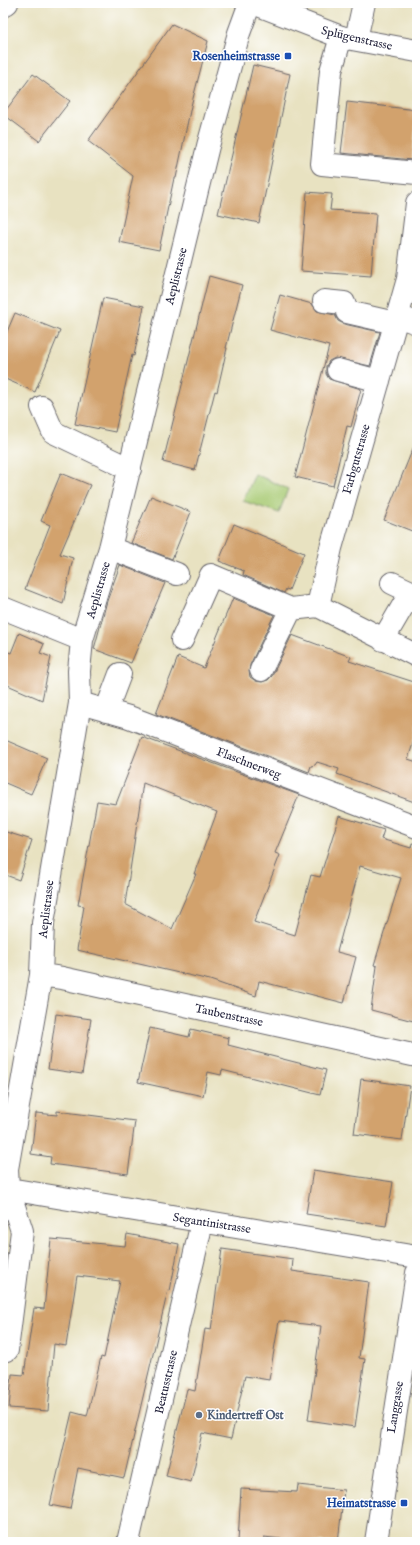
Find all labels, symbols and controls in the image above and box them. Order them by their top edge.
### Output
street label: Splügenstrasse [320,23,394,55]
place label: Rosenheimstrasse [192,49,280,64]
marker: Rosenheimstrasse [283,51,293,61]
street label: Aeplistrasse [162,245,192,308]
street label: Farbgutstrasse [339,422,374,496]
street label: Aeplistrasse [83,560,115,622]
street label: Flaschnerweg [214,744,284,783]
street label: Aeplistrasse [35,879,59,940]
street label: Taubenstrasse [193,1001,265,1030]
street label: Segantinistrasse [172,1210,252,1237]
street label: Beatusstrasse [152,1348,181,1416]
street label: Langgasse [384,1380,407,1434]
place label: Kindertreff Ost [207,1408,285,1423]
marker: Kindertreff Ost [194,1410,204,1420]
place label: Heimatstrasse [327,1496,396,1511]
marker: Heimatstrasse [399,1498,409,1508]

